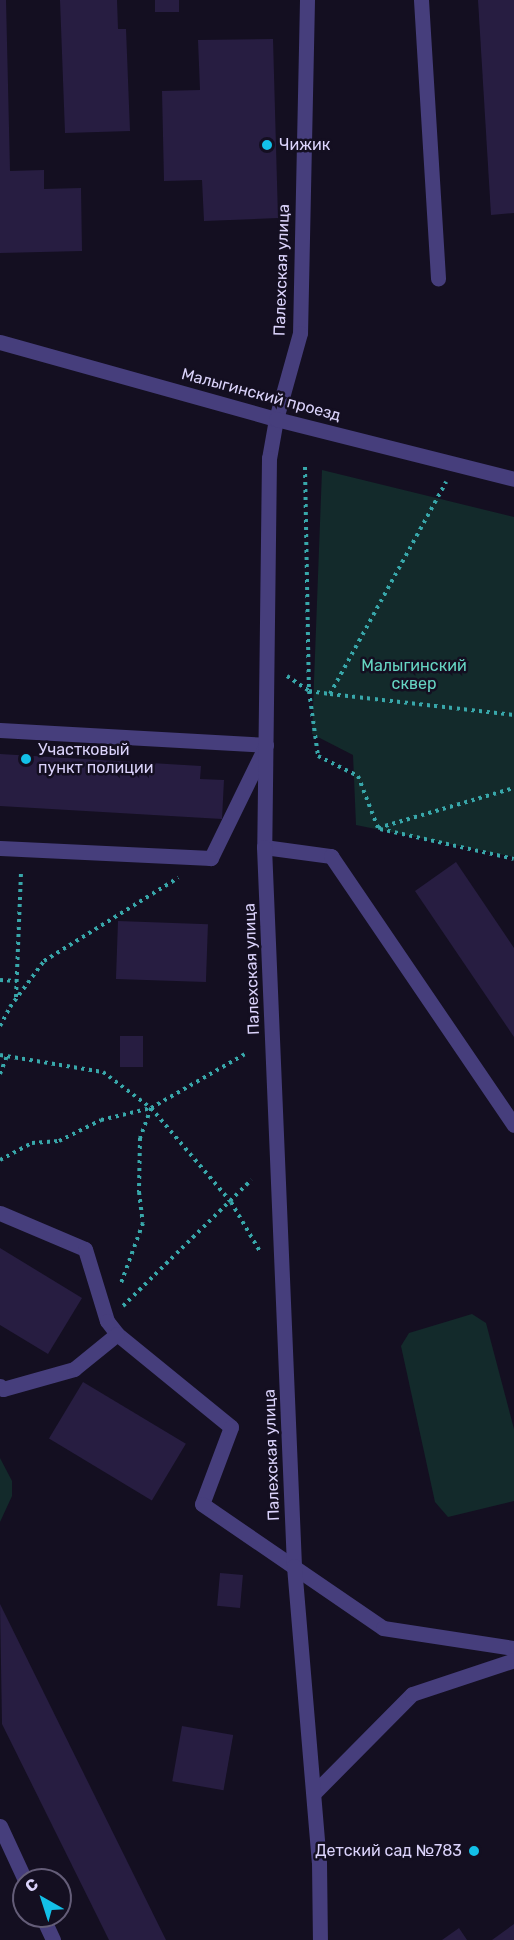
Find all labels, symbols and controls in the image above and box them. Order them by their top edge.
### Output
place label: Чижик [279,135,330,155]
marker: Чижик [260,138,274,152]
street label: Палехская улица [270,204,294,336]
street label: Малыгинский проезд [179,364,343,426]
park label: Малыгинский сквер [361,656,467,694]
place label: Участковый пункт полиции [38,740,154,778]
marker: Участковый пункт полиции [19,752,33,766]
street label: Палехская улица [240,903,264,1035]
street label: Палехская улица [260,1389,284,1521]
place label: Детский сад №783 [315,1841,462,1861]
marker: Детский сад №783 [467,1844,481,1858]
north arrow [12,1868,72,1928]
text: С [21,1874,42,1896]

